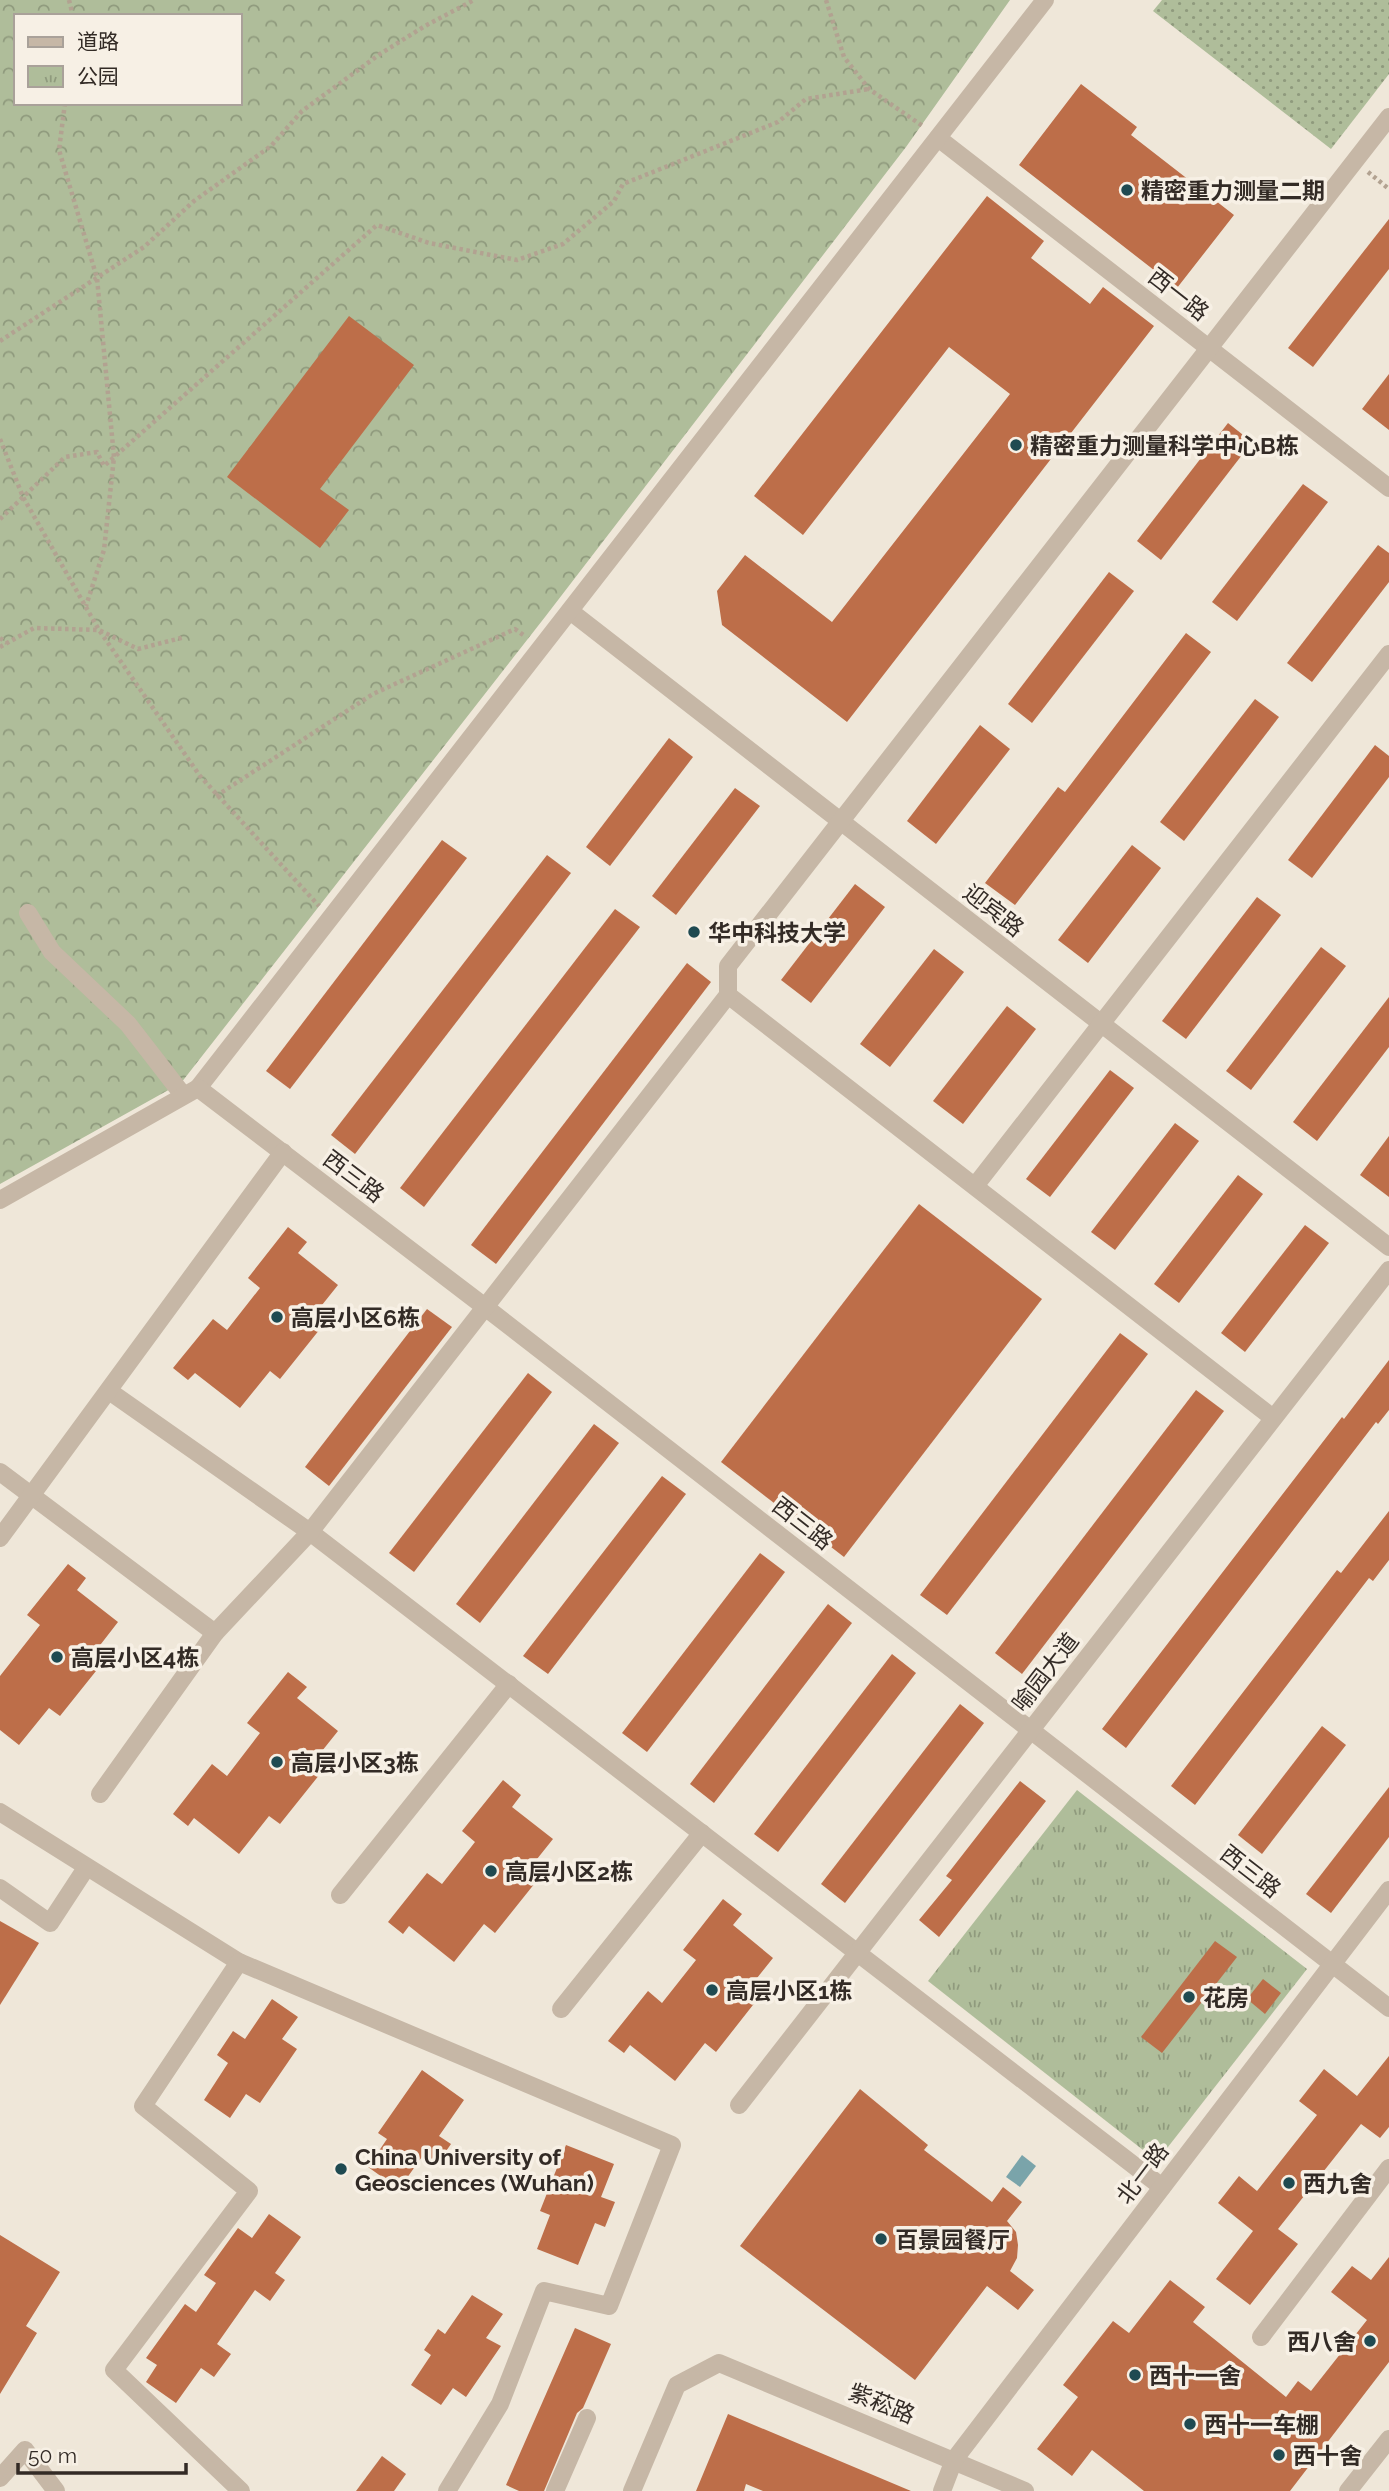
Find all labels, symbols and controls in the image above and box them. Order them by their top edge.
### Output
legend [14,14,242,105]
text: 道路 [77,29,119,54]
text: 公园 [77,64,119,89]
place label: 精密重力测量二期 [1141,177,1325,204]
marker: 精密重力测量二期 [1119,182,1135,198]
street label: 西一路 [1144,262,1214,326]
place label: 精密重力测量科学中心B栋 [1030,432,1299,459]
marker: 精密重力测量科学中心B栋 [1008,437,1024,453]
street label: 迎宾路 [959,878,1029,942]
place label: 华中科技大学 [708,919,846,946]
marker: 华中科技大学 [686,924,702,940]
street label: 西三路 [318,1144,390,1208]
place label: 高层小区6栋 [291,1304,420,1331]
marker: 高层小区6栋 [269,1309,285,1325]
street label: 西三路 [768,1491,838,1555]
street label: 喻园大道 [1006,1627,1084,1717]
place label: 高层小区4栋 [71,1644,199,1671]
marker: 高层小区4栋 [49,1649,65,1665]
place label: 高层小区3栋 [291,1749,419,1776]
marker: 高层小区3栋 [269,1754,285,1770]
street label: 西三路 [1216,1839,1286,1903]
place label: 高层小区2栋 [505,1858,633,1885]
marker: 高层小区2栋 [483,1863,499,1879]
place label: 高层小区1栋 [726,1977,852,2004]
marker: 高层小区1栋 [704,1982,720,1998]
place label: 花房 [1203,1984,1249,2011]
marker: 花房 [1181,1989,1197,2005]
street label: 北一路 [1110,2137,1174,2209]
place label: China University of Geosciences (Wuhan) [355,2143,594,2196]
marker: China University of Geosciences (Wuhan) [333,2161,349,2177]
place label: 西九舍 [1303,2170,1372,2197]
marker: 西九舍 [1281,2175,1297,2191]
place label: 百景园餐厅 [895,2226,1010,2253]
marker: 百景园餐厅 [873,2231,889,2247]
place label: 西八舍 [1287,2328,1356,2355]
marker: 西八舍 [1362,2333,1378,2349]
place label: 西十一舍 [1149,2362,1241,2389]
marker: 西十一舍 [1127,2367,1143,2383]
street label: 紫菘路 [845,2378,919,2428]
place label: 西十一车棚 [1204,2411,1319,2438]
marker: 西十一车棚 [1182,2416,1198,2432]
scale bar [18,2432,186,2476]
place label: 西十舍 [1293,2442,1362,2469]
text: 50 m [28,2443,77,2468]
marker: 西十舍 [1271,2447,1287,2463]

